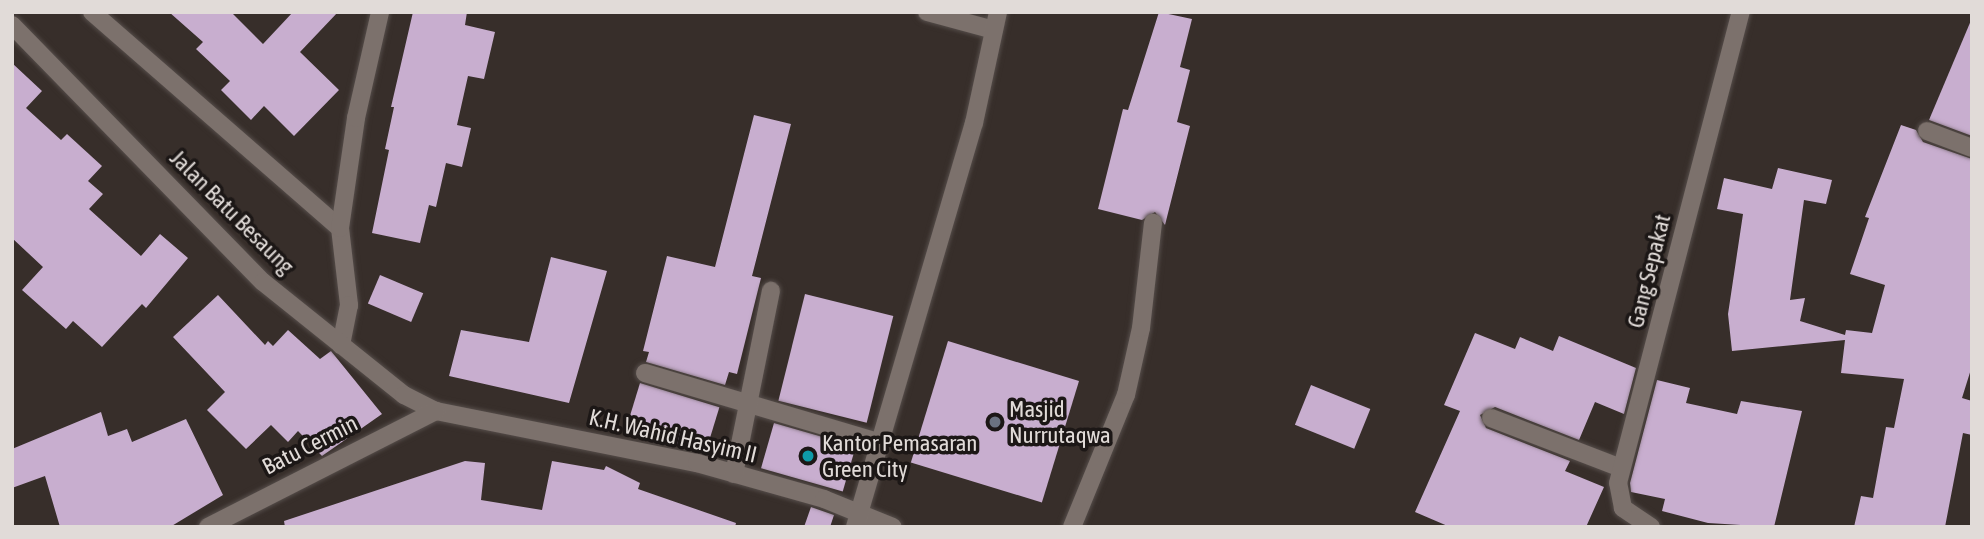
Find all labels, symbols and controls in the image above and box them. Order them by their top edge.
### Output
street label: Jalan Batu Besaung [164,144,300,280]
street label: Gang Sepakat [1622,211,1676,331]
place label: Masjid Nurrutaqwa [1009,395,1111,449]
street label: K.H. Wahid Hasyim II [586,403,760,469]
street label: Batu Cermin [258,409,362,481]
marker: Masjid Nurrutaqwa [987,414,1003,430]
place label: Kantor Pemasaran Green City [822,429,978,483]
marker: Kantor Pemasaran Green City [800,448,816,464]

